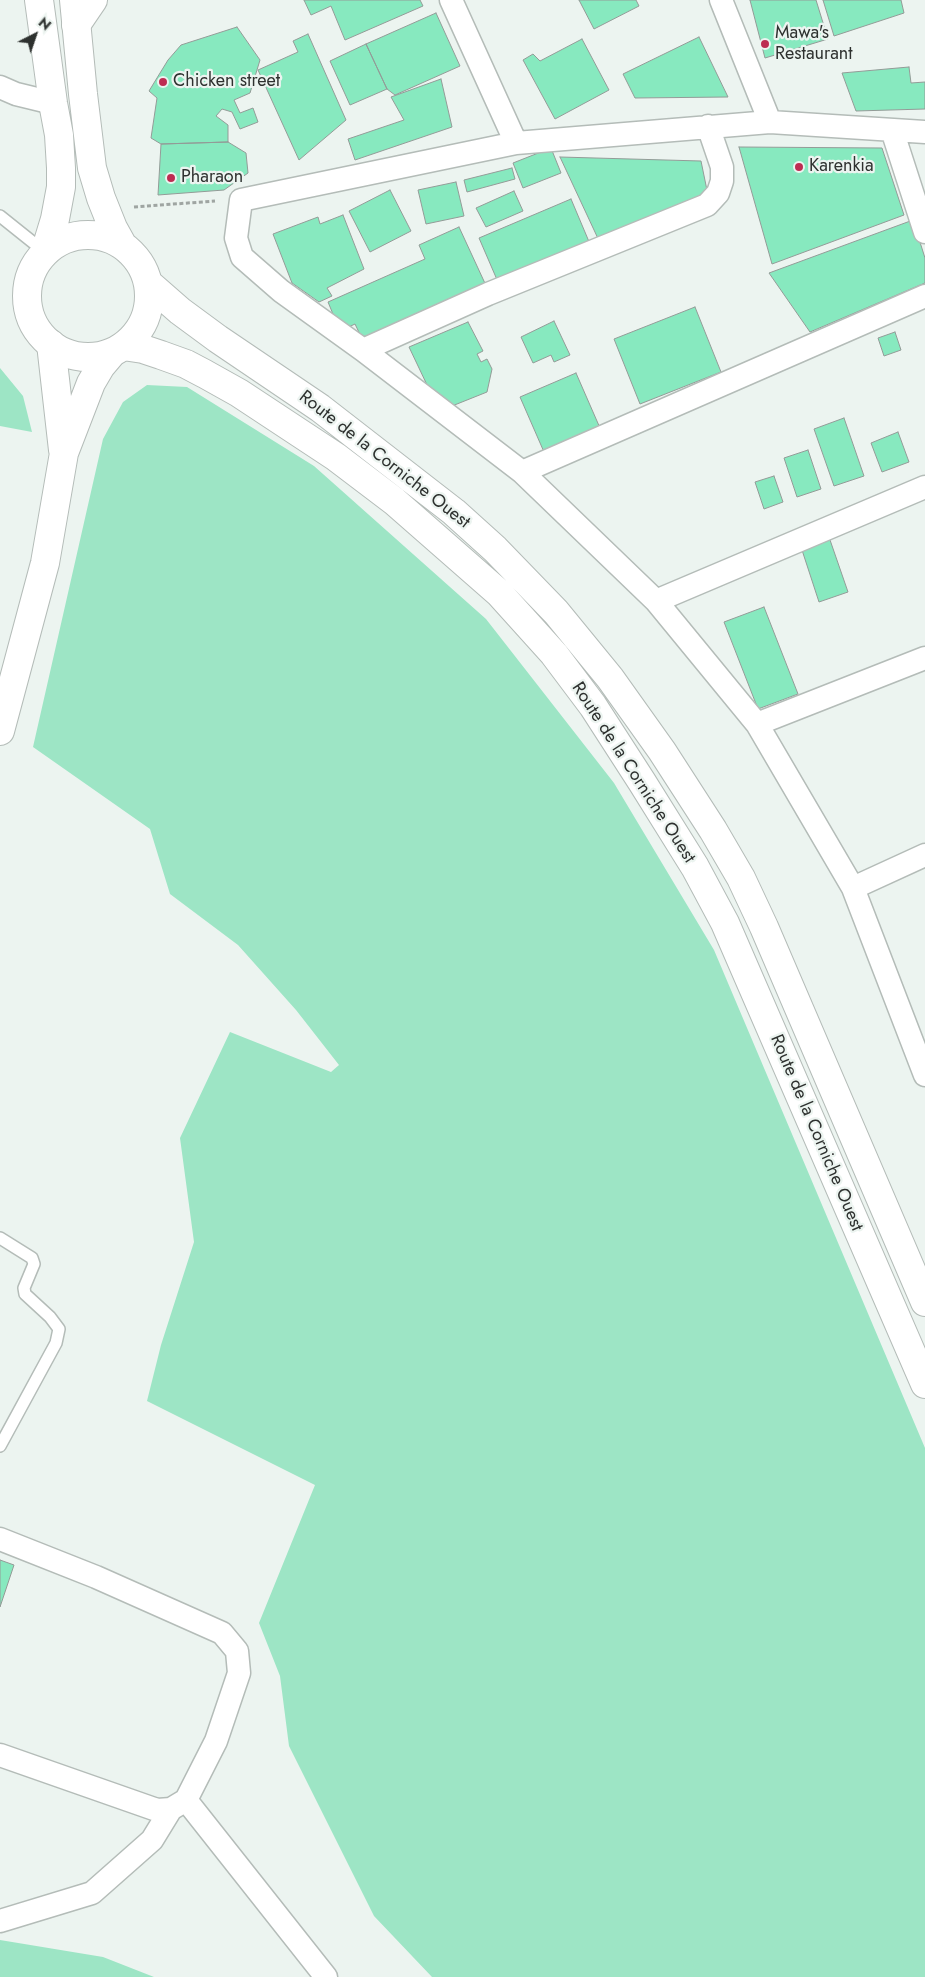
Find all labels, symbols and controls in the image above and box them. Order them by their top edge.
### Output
north arrow [10,10,60,60]
text: N [34,12,56,35]
place label: Mawa's Restaurant [775,23,853,66]
marker: Mawa's Restaurant [759,38,771,50]
place label: Chicken street [173,71,280,93]
marker: Chicken street [157,76,169,88]
place label: Karenkia [809,156,874,178]
marker: Karenkia [793,161,805,173]
place label: Pharaon [181,167,243,189]
marker: Pharaon [165,172,177,184]
street label: Route de la Corniche Ouest [294,386,474,534]
street label: Route de la Corniche Ouest [566,679,700,867]
street label: Route de la Corniche Ouest [765,1032,867,1234]

